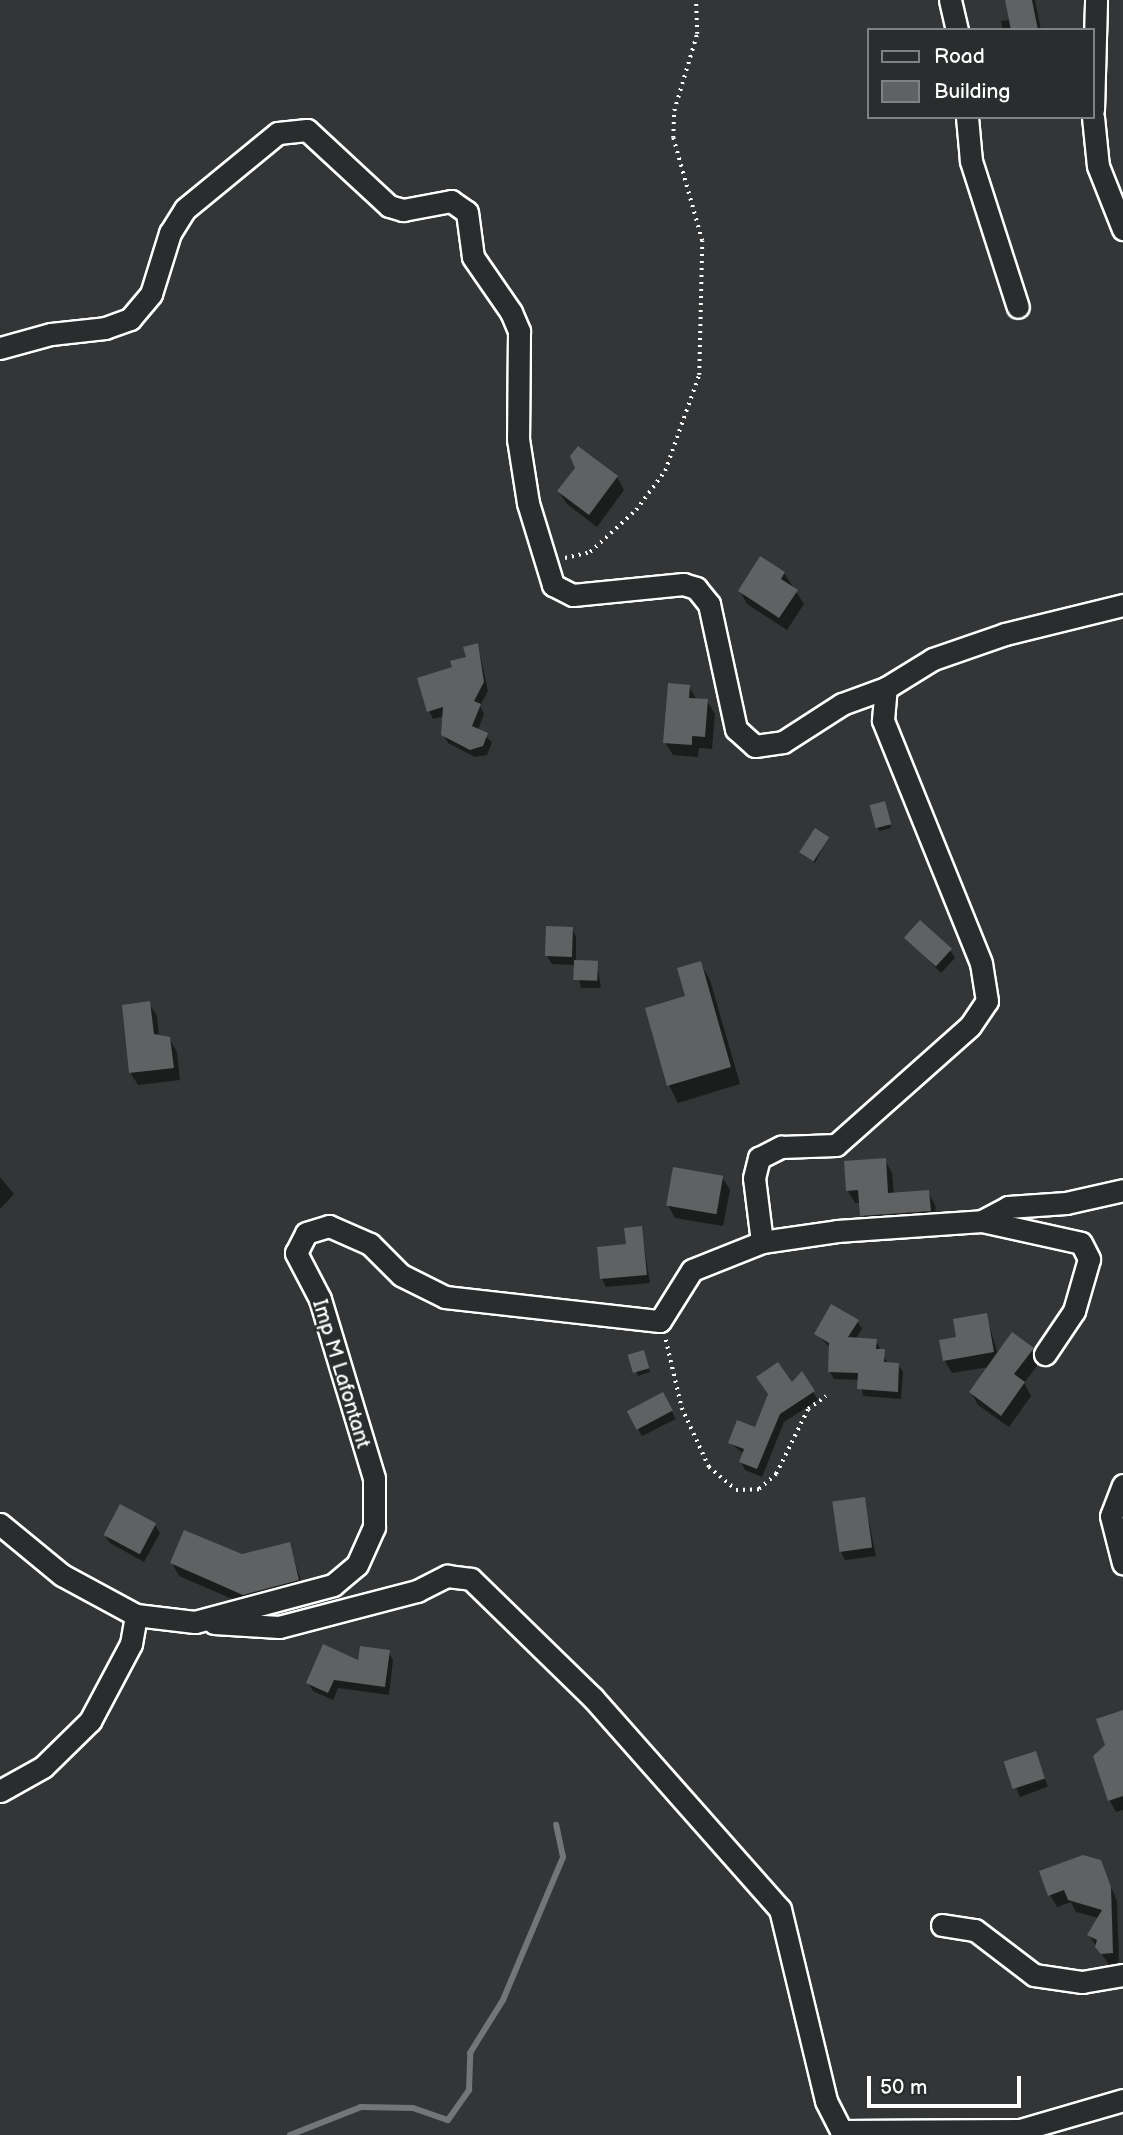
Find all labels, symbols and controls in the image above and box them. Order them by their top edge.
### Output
legend [867,28,1095,119]
text: Road [934,44,985,69]
text: Building [934,79,1010,104]
street label: Imp M Lafontant [306,1297,376,1451]
scale bar [871,2062,1025,2106]
text: 50 m [880,2075,927,2100]

